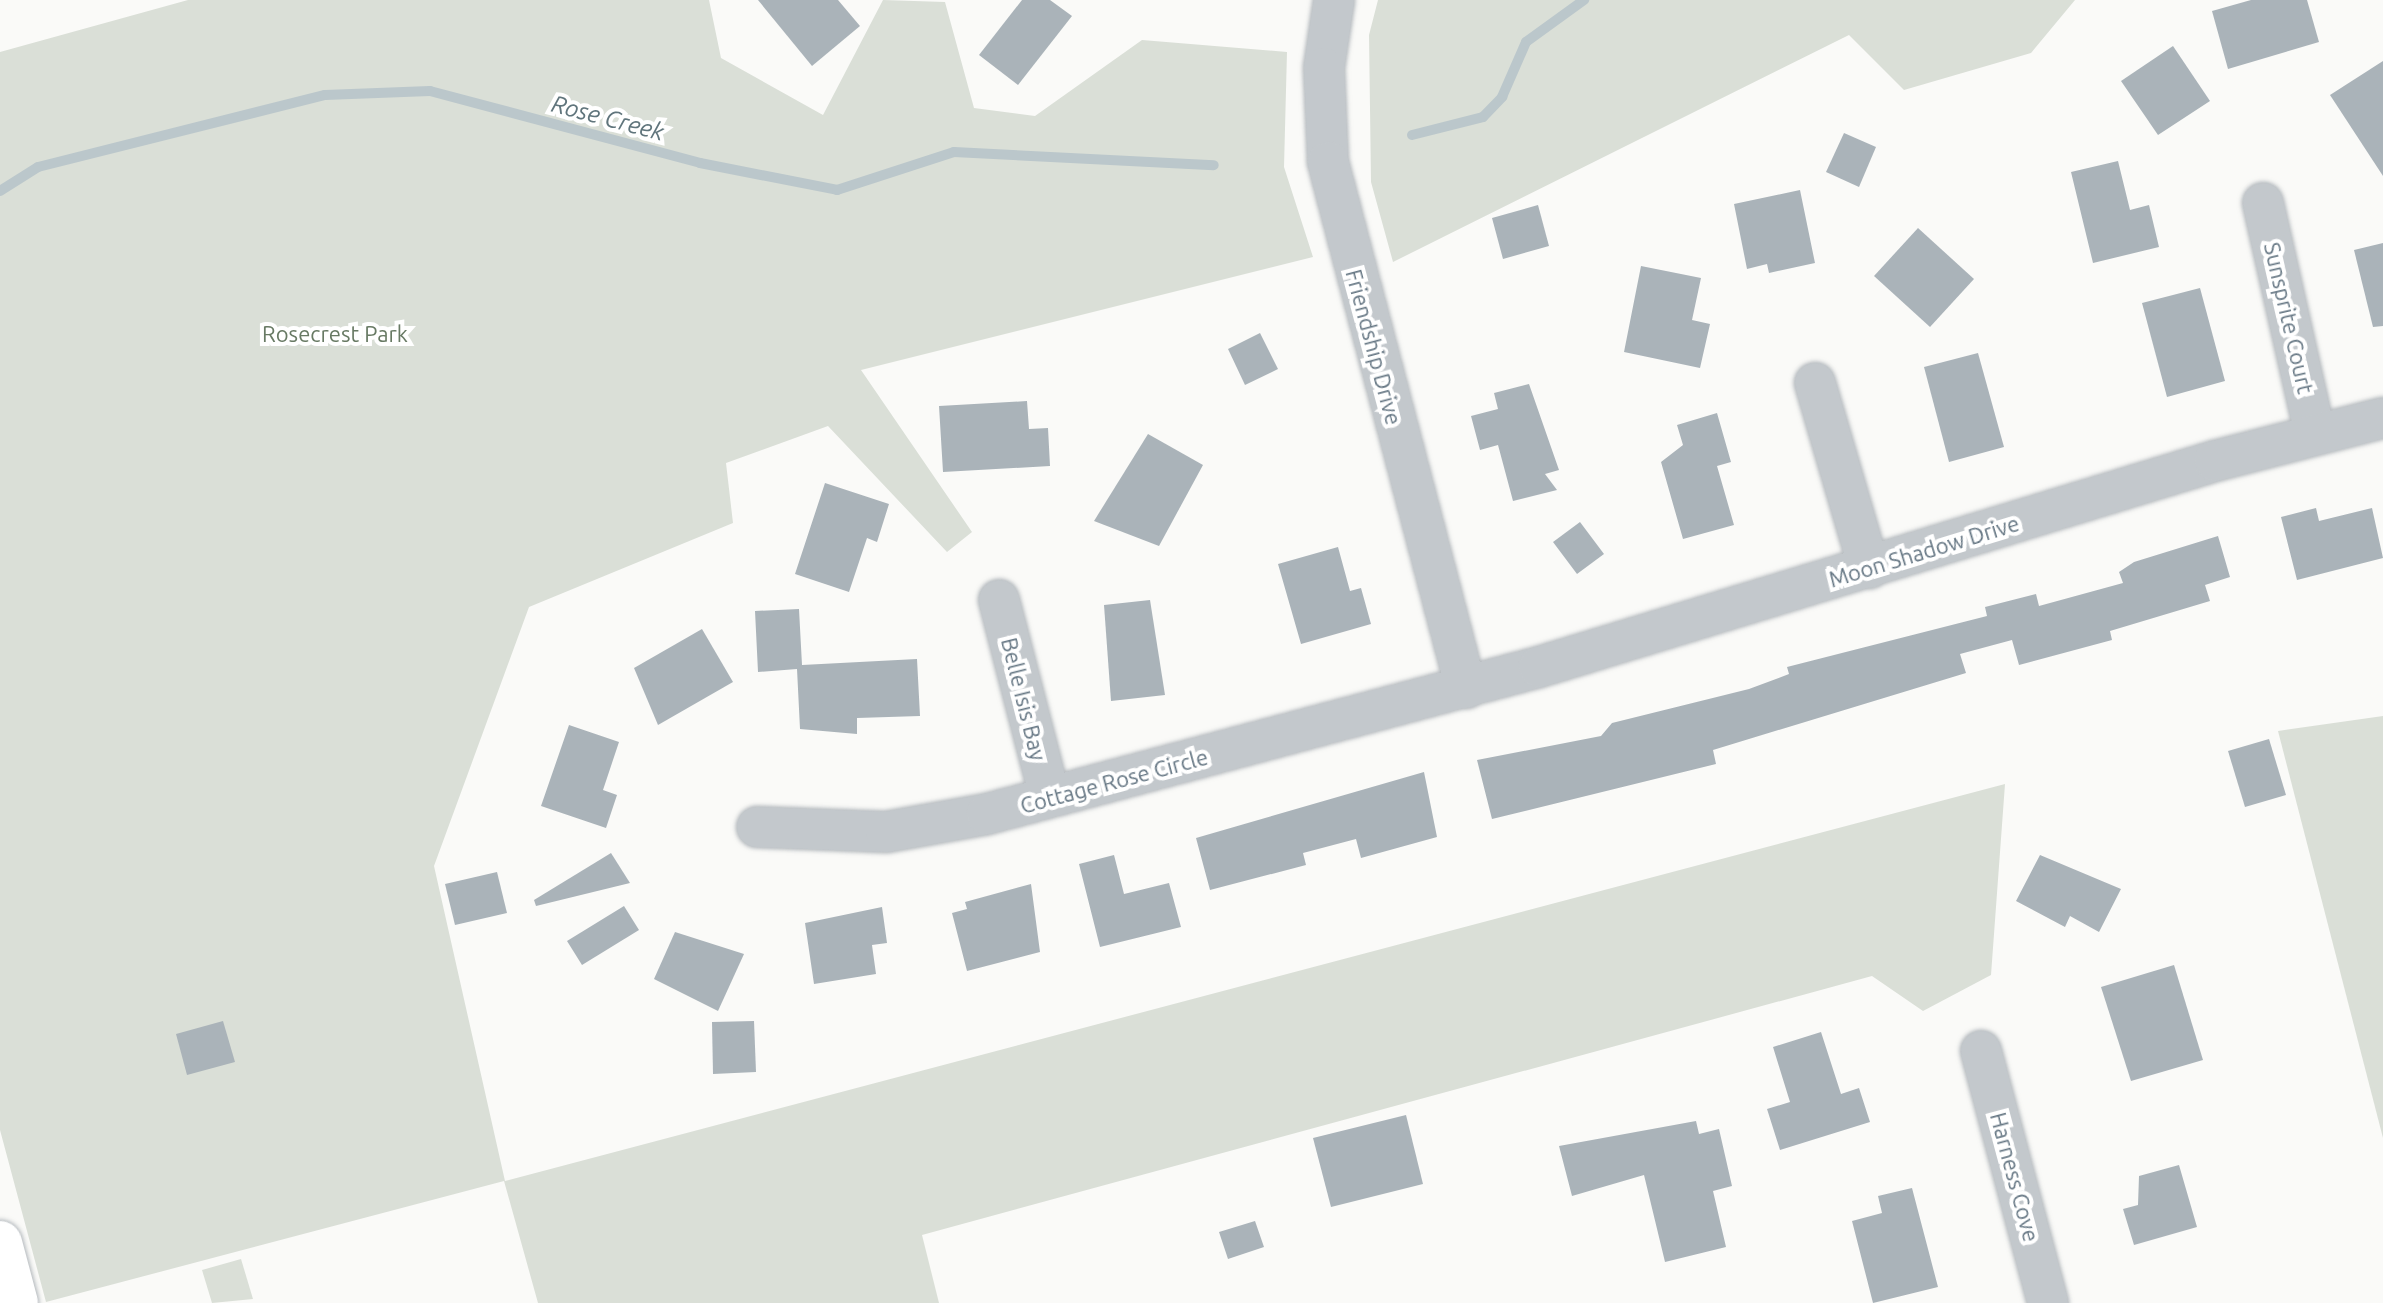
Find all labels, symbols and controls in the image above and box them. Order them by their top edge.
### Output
water label: Rose Creek [548,89,668,147]
street label: Sunsprite Court [2259,240,2319,396]
street label: Friendship Drive [1341,266,1407,428]
park label: Rosecrest Park [262,321,408,347]
street label: Moon Shadow Drive [1826,509,2022,593]
street label: Belle Isis Bay [996,635,1052,763]
street label: Cottage Rose Circle [1017,743,1211,819]
street label: Harness Cove [1985,1109,2045,1245]

